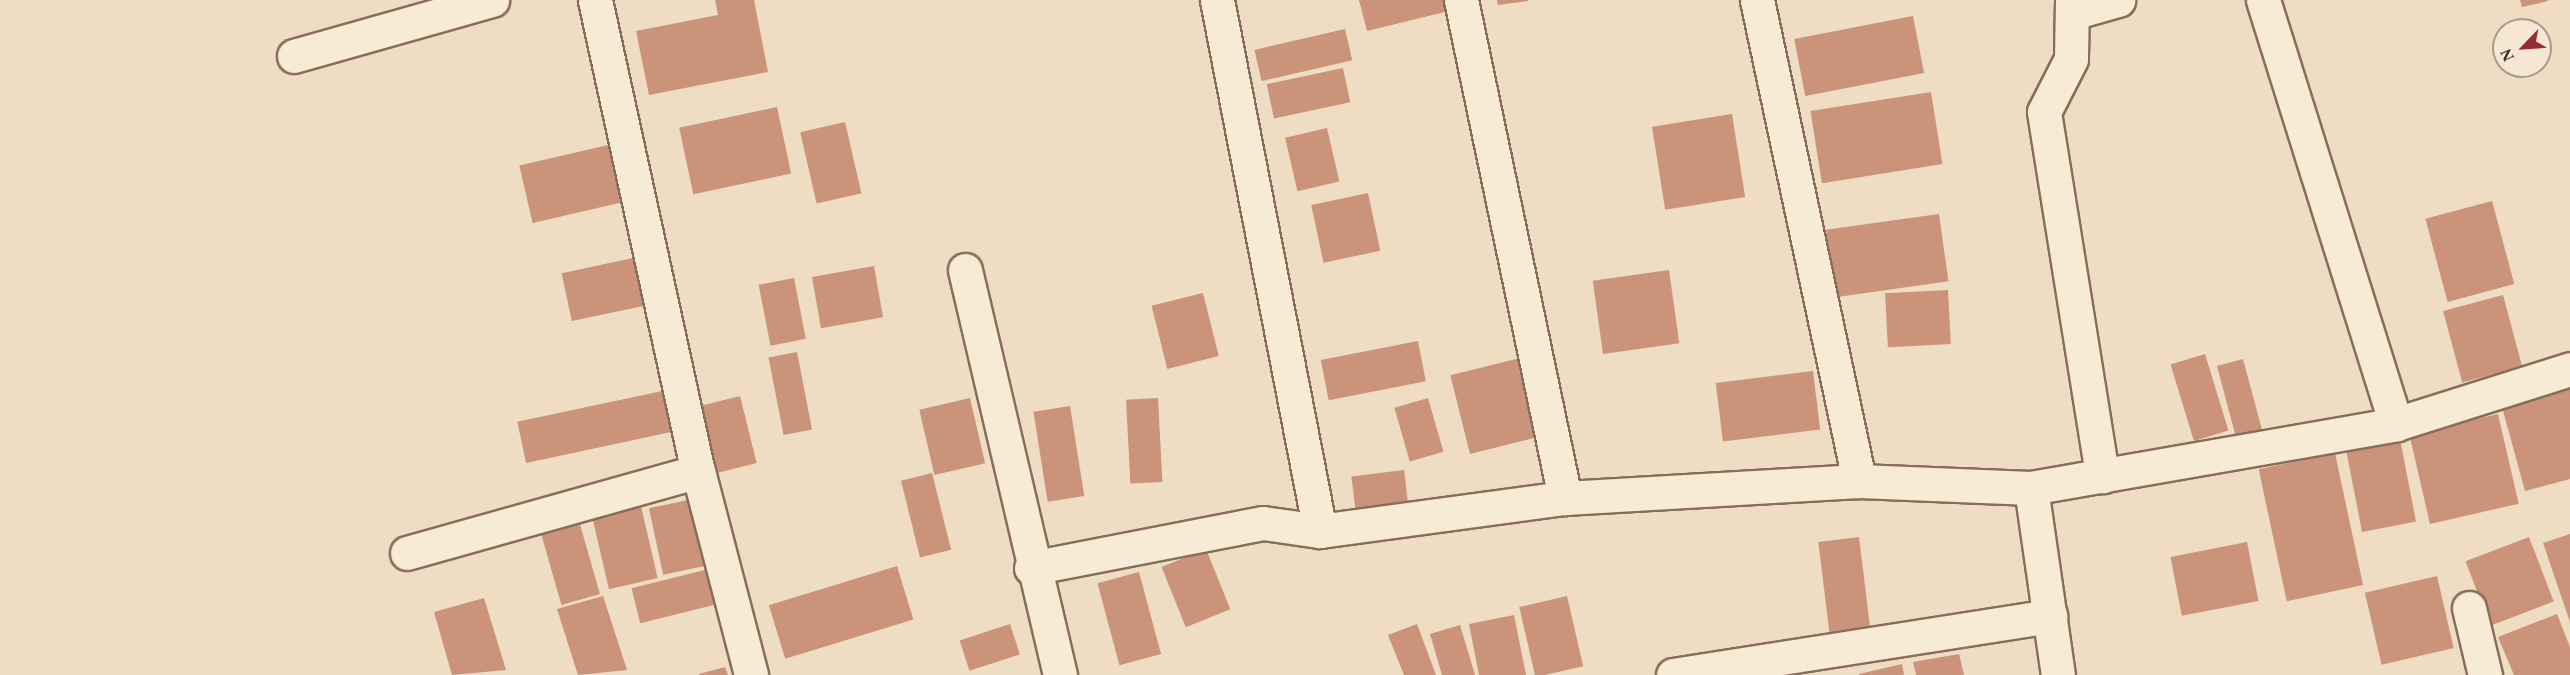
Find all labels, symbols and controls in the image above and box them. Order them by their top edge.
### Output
north arrow [2492,18,2552,78]
text: N [2497,46,2517,64]

